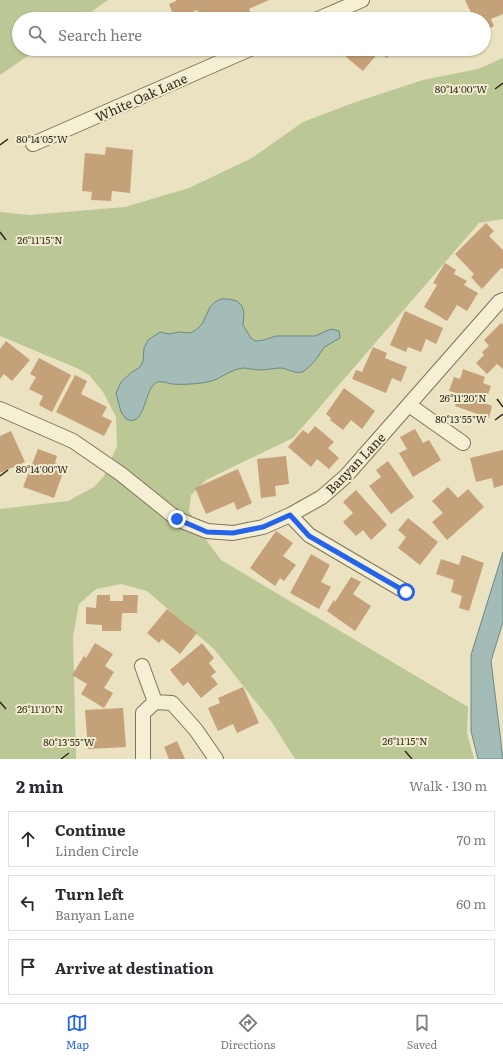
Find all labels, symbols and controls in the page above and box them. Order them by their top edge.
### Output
search box [12,12,491,56]
icon: search [26,23,48,45]
text: Search here [58,23,142,46]
street label: White Oak Lane [92,68,190,126]
text: 80°14'00"W [435,81,487,96]
text: 80°14'05"W [16,131,68,146]
text: 26°11'15"N [17,232,63,247]
text: 26°11'20"N [440,390,486,405]
text: 80°13'55"W [435,411,487,426]
street label: Banyan Lane [321,428,389,498]
text: 80°14'00"W [16,461,68,476]
route end [168,510,186,528]
route start [397,583,415,601]
text: 26°11'10"N [17,701,63,716]
text: 26°11'15"N [382,733,428,748]
text: 80°13'55"W [43,734,95,749]
text: 2 min [16,773,64,798]
text: Walk · 130 m [409,776,487,795]
text: Continue [55,818,125,841]
icon: ahead [17,828,39,850]
text: 70 m [457,830,486,849]
text: Linden Circle [55,841,139,860]
text: Turn left [55,882,124,905]
icon: left [17,892,39,914]
text: 60 m [456,894,486,913]
text: Banyan Lane [55,905,134,924]
icon: arrive [17,956,39,978]
text: Arrive at destination [55,956,214,979]
tab: Map [66,1012,89,1052]
tab: Directions [220,1012,275,1052]
tab: Saved [407,1012,437,1052]

